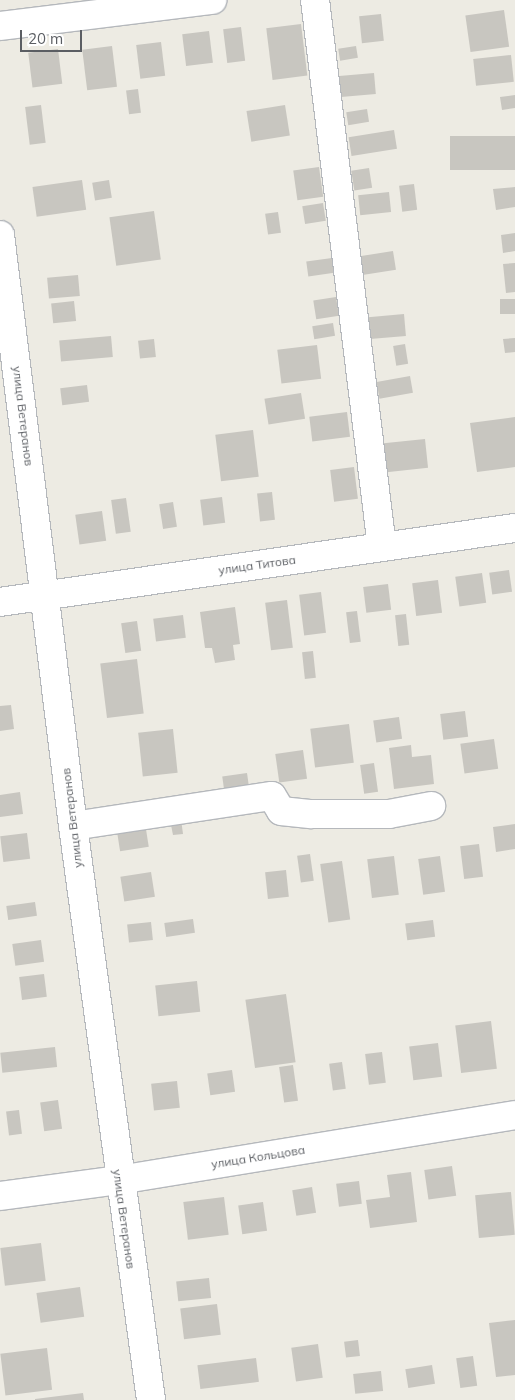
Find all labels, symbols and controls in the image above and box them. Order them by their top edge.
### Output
scale bar [22,20,85,52]
text: 20 m [28,29,63,48]
street label: улица Ветеранов [10,365,36,467]
street label: улица Титова [217,552,297,578]
street label: улица Ветеранов [59,767,85,869]
street label: улица Кольцова [210,1142,306,1172]
street label: улица Ветеранов [110,1168,138,1270]

